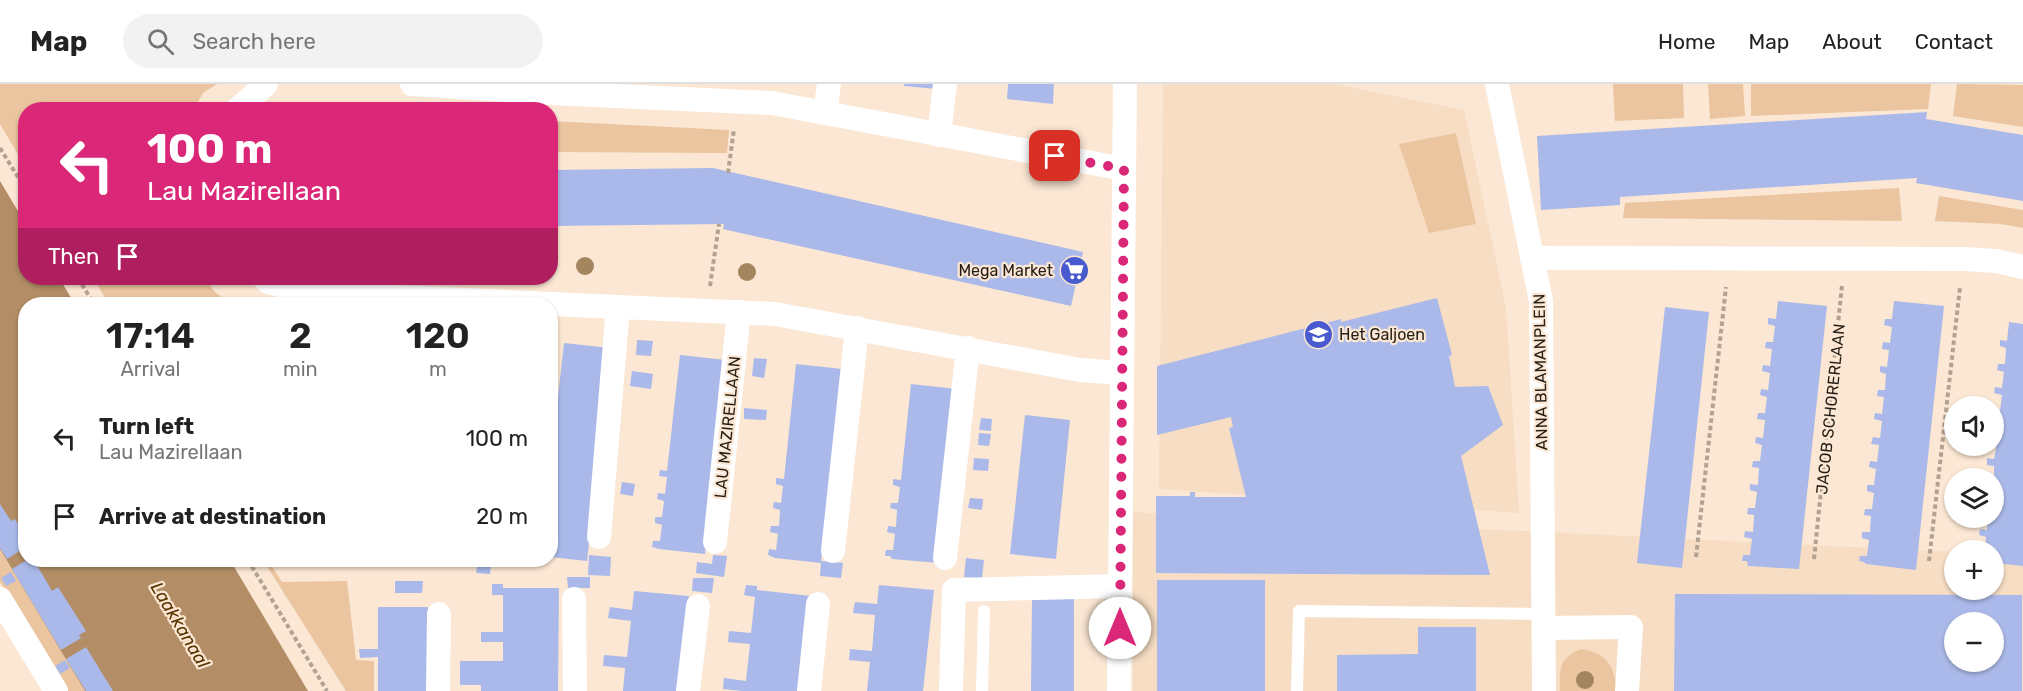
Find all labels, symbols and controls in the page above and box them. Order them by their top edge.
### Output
search box [123,14,543,68]
text: Map [30,25,87,58]
icon: search [144,25,177,58]
text: Search here [192,28,316,55]
text: Home [1658,29,1715,54]
text: Map [1748,29,1789,54]
text: About [1822,29,1882,54]
text: Contact [1915,29,1993,54]
text: 100 m [147,124,272,174]
icon: left [48,126,126,204]
pin [1029,130,1080,181]
icon: arrive [1038,139,1071,172]
text: Lau Mazirellaan [147,175,341,207]
icon: arrive [111,240,144,273]
text: Then [48,243,99,270]
supermarket icon: Mega Market [1058,254,1090,286]
place label: Mega Market [958,261,1053,280]
street label: ANNA BLAMANPLEIN [1530,294,1551,450]
text: 17:14 [106,314,195,357]
text: 2 [289,314,312,357]
text: 120 [406,314,470,357]
school or university icon: Het Galjoen [1302,318,1334,350]
street label: JACOB SCHORERLAAN [1812,323,1849,495]
place label: Het Galjoen [1339,325,1425,344]
street label: LAU MAZIRELLAAN [711,355,744,499]
text: Arrival [120,357,180,381]
text: min [283,357,318,381]
text: m [429,357,447,381]
map controls [1944,396,2004,672]
button: sound [1944,396,2004,456]
text: Turn left [99,413,194,440]
icon: left [48,422,81,455]
text: 100 m [466,425,528,452]
text: Lau Mazirellaan [99,440,243,464]
button: layers [1944,468,2004,528]
icon: arrive [48,500,81,533]
text: Arrive at destination [99,503,326,530]
text: 20 m [476,503,528,530]
button: + [1944,540,2004,600]
water label: Laakkanaal [146,578,215,673]
position arrow [1088,596,1152,660]
button: − [1944,612,2004,672]

